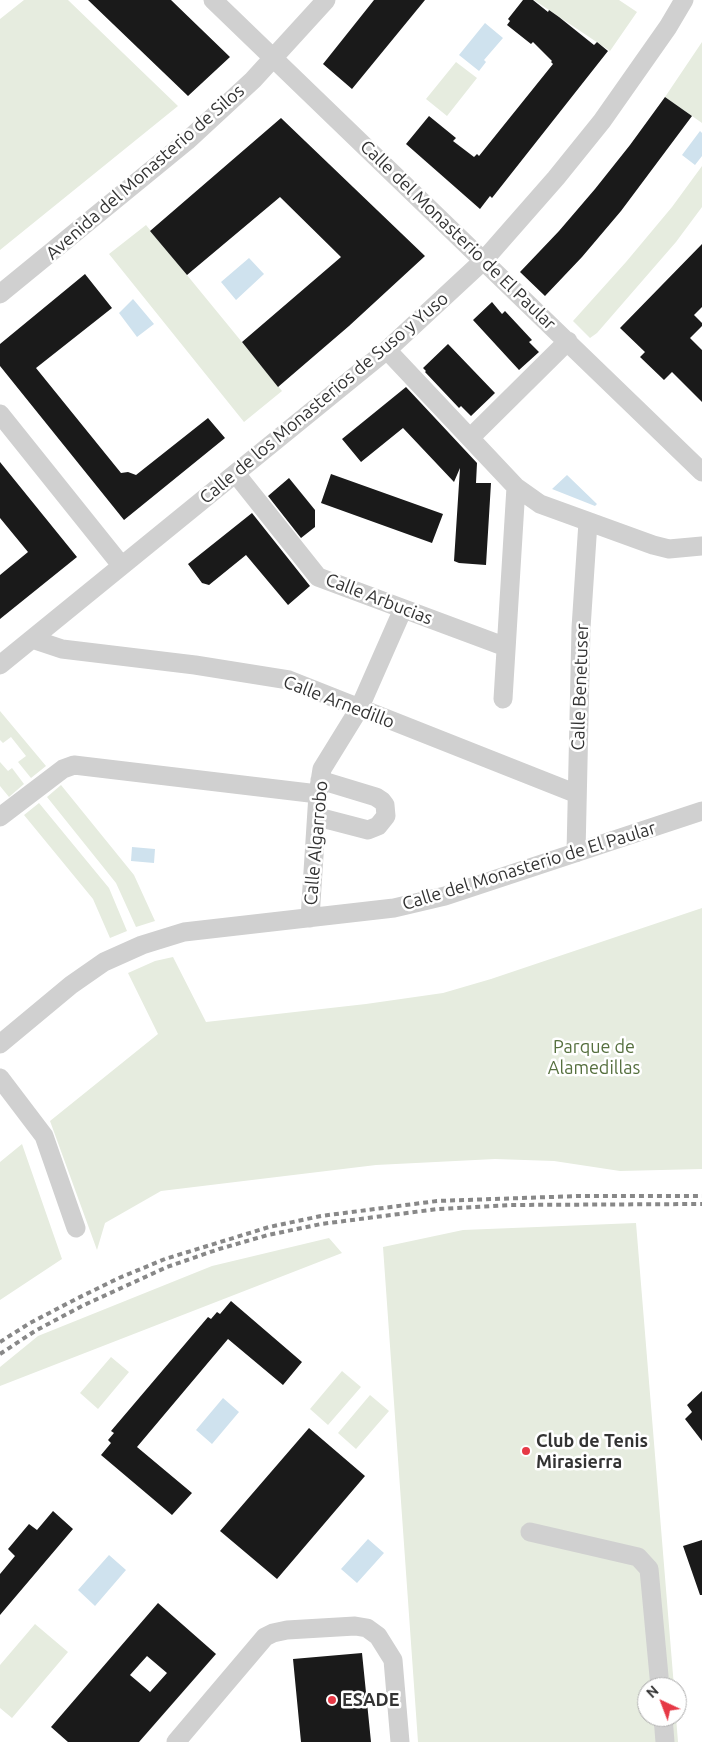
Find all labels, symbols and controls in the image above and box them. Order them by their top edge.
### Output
street label: Avenida del Monasterio de Silos [41,80,249,264]
street label: Calle del Monasterio de El Paular [356,136,560,334]
street label: Calle de los Monasterios de Suso y Yuso [195,288,453,508]
street label: Calle Arbucias [322,569,436,629]
street label: Calle Benetuser [567,623,593,751]
street label: Calle Arnedillo [280,671,398,733]
street label: Calle Algarrobo [300,780,332,906]
street label: Calle del Monasterio de El Paular [400,817,658,915]
park label: Parque de Alamedillas [548,1036,640,1078]
place label: Club de Tenis Mirasierra [536,1430,648,1472]
marker: Club de Tenis Mirasierra [520,1445,532,1457]
north arrow [637,1677,687,1727]
text: N [643,1682,662,1701]
place label: ESADE [342,1689,399,1711]
marker: ESADE [326,1694,338,1706]

